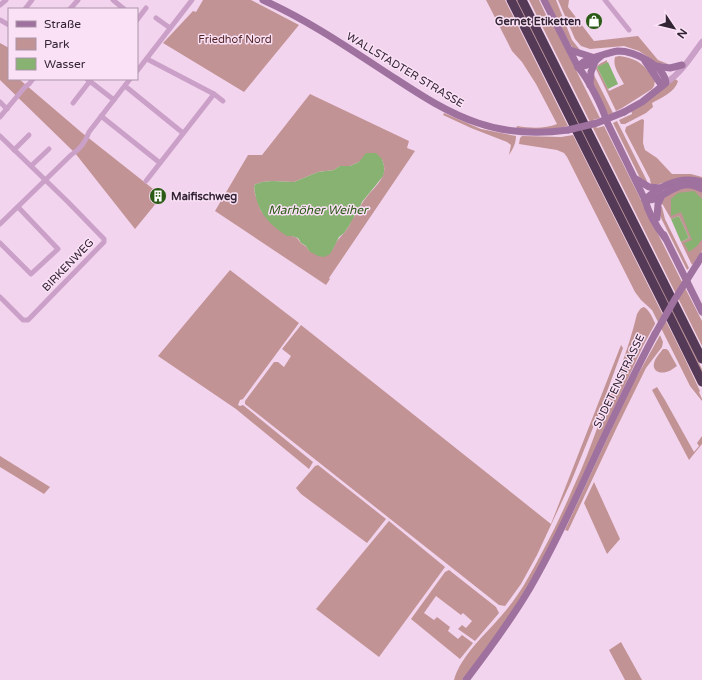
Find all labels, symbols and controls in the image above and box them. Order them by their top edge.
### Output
legend [8,8,138,80]
north arrow [654,8,694,48]
shop icon: Gernet Etiketten [584,11,604,31]
place label: Gernet Etiketten [495,15,581,28]
text: Straße [44,17,81,31]
text: N [674,26,690,41]
street label: WALLSTADTER STRASSE [344,30,466,110]
park label: Friedhof Nord [198,33,272,46]
text: Park [44,37,70,51]
text: Wasser [44,57,86,71]
building icon: Maifischweg [148,186,168,206]
place label: Maifischweg [171,190,237,204]
water label: Marhöher Weiher [268,203,369,217]
street label: BIRKENWEG [40,236,96,294]
street label: SUDETENSTRASSE [591,332,647,430]

